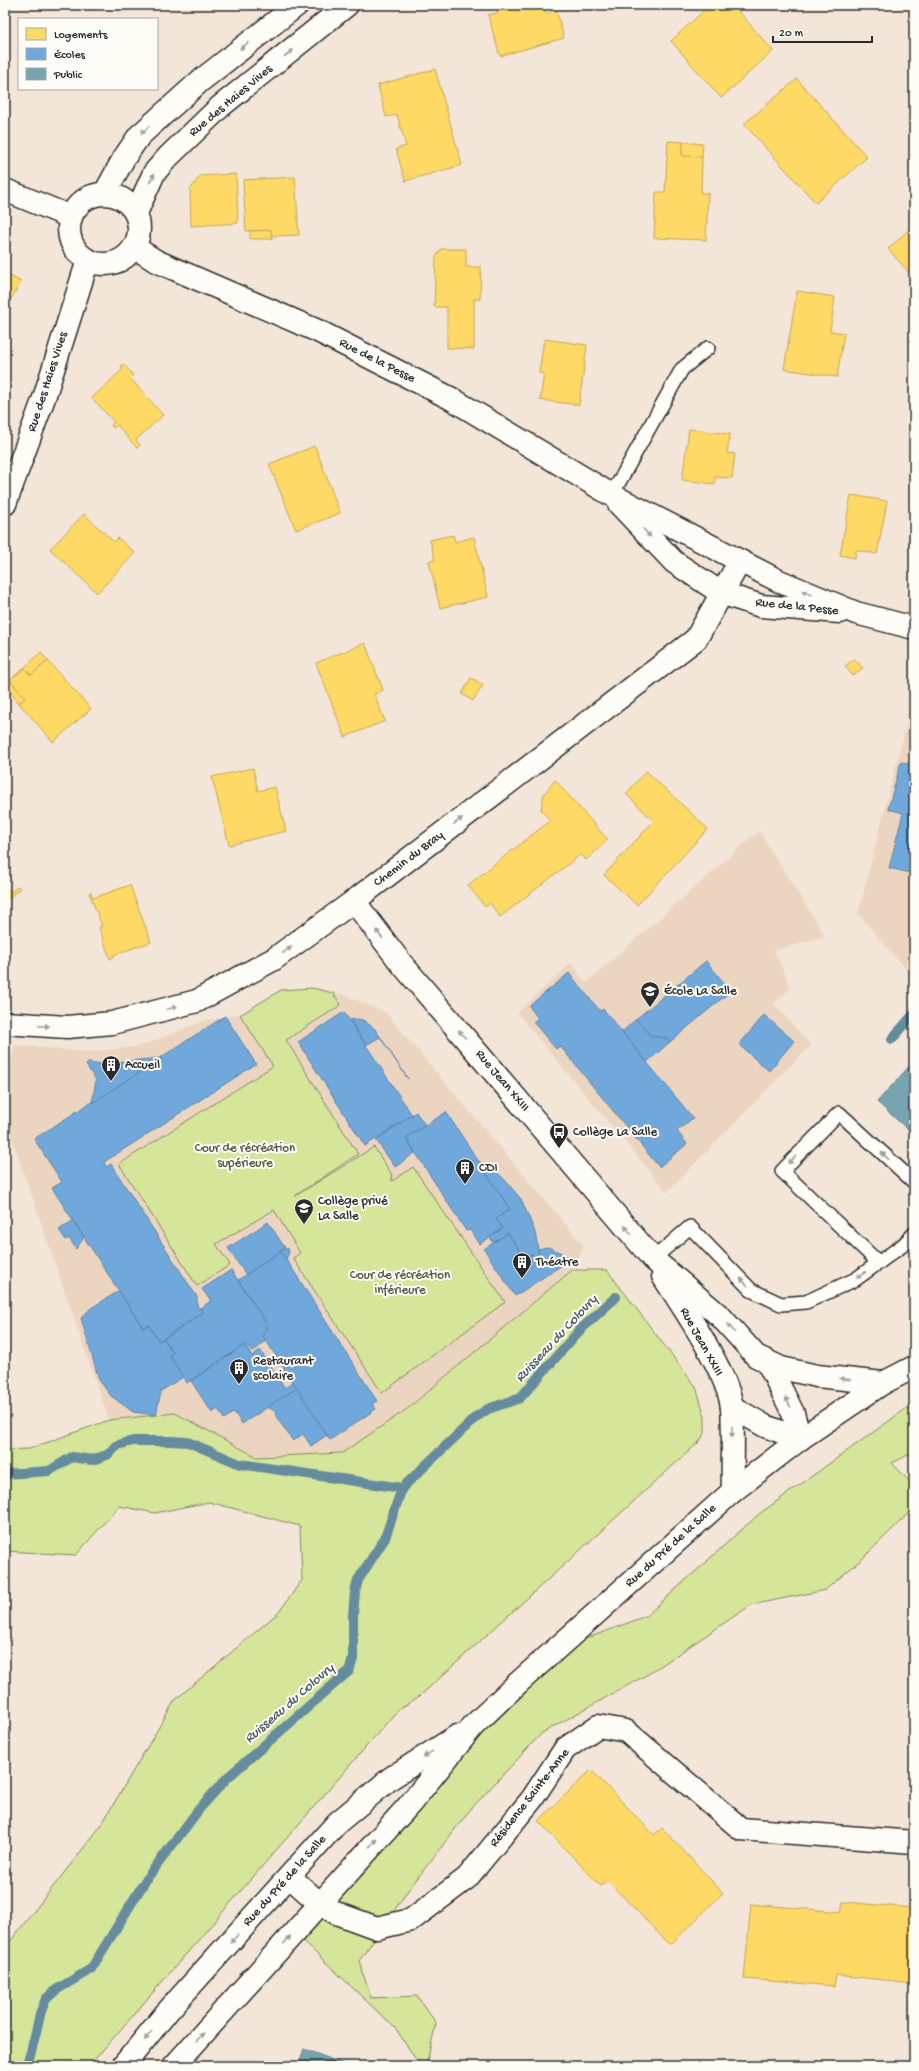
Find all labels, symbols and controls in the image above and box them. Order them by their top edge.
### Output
legend [18,18,158,90]
scale bar [773,18,872,44]
text: 20 m [779,27,804,41]
text: Logements [54,29,108,43]
one-way arrow [239,41,250,50]
one-way arrow [283,48,294,57]
text: Écoles [54,49,86,63]
street label: Rue des Haies Vives [186,61,277,140]
text: Public [53,69,83,83]
one-way arrow [141,125,150,134]
one-way arrow [149,172,155,183]
street label: Rue des Haies Vives [25,329,72,434]
street label: Rue de la Pesse [336,335,418,387]
one-way arrow [642,528,651,538]
one-way arrow [801,589,813,595]
street label: Rue de la Pesse [755,595,840,619]
one-way arrow [453,817,464,825]
street label: Chemin du Bray [371,827,447,890]
one-way arrow [376,929,384,939]
one-way arrow [282,946,292,954]
school or university icon: École La Salle [639,980,661,1008]
place label: École La Salle [664,983,737,999]
one-way arrow [166,1005,178,1011]
one-way arrow [38,1022,50,1029]
one-way arrow [458,1029,467,1039]
street label: Rue Jean XXIII [472,1047,532,1115]
building icon: Accueil [100,1054,122,1082]
place label: Accueil [125,1058,160,1073]
bus stop icon: Collège La Salle [548,1121,570,1149]
place label: Collège La Salle [573,1125,657,1140]
park label: Cour de récréation supérieure [195,1141,296,1171]
one-way arrow [880,1151,891,1160]
one-way arrow [787,1155,797,1165]
building icon: CDI [454,1157,476,1185]
place label: CDI [479,1161,498,1176]
place label: Collège privé La Salle [318,1194,388,1224]
school or university icon: Collège privé La Salle [293,1197,315,1225]
one-way arrow [623,1224,632,1235]
building icon: Théatre [511,1251,533,1279]
place label: Théatre [535,1255,579,1270]
park label: Cour de récréation inférieure [350,1268,451,1298]
one-way arrow [856,1271,866,1279]
one-way arrow [740,1278,749,1287]
water label: Ruisseau du Colovry [512,1291,603,1386]
street label: Rue Jean XXIII [676,1305,726,1379]
one-way arrow [726,1323,735,1333]
place label: Restaurant scolaire [253,1354,315,1384]
building icon: Restaurant scolaire [228,1357,250,1385]
one-way arrow [839,1376,851,1382]
one-way arrow [785,1396,791,1408]
one-way arrow [729,1426,735,1439]
street label: Rue du Pré de la Salle [622,1501,720,1591]
water label: Ruisseau du Colovry [242,1660,339,1748]
street label: Résidence Sainte-Anne [487,1746,573,1850]
one-way arrow [423,1750,433,1758]
street label: Rue du Pré de la Salle [240,1832,330,1930]
one-way arrow [369,1838,378,1848]
one-way arrow [229,1934,238,1944]
one-way arrow [283,1935,292,1946]
one-way arrow [143,2031,152,2042]
one-way arrow [196,2032,205,2042]

